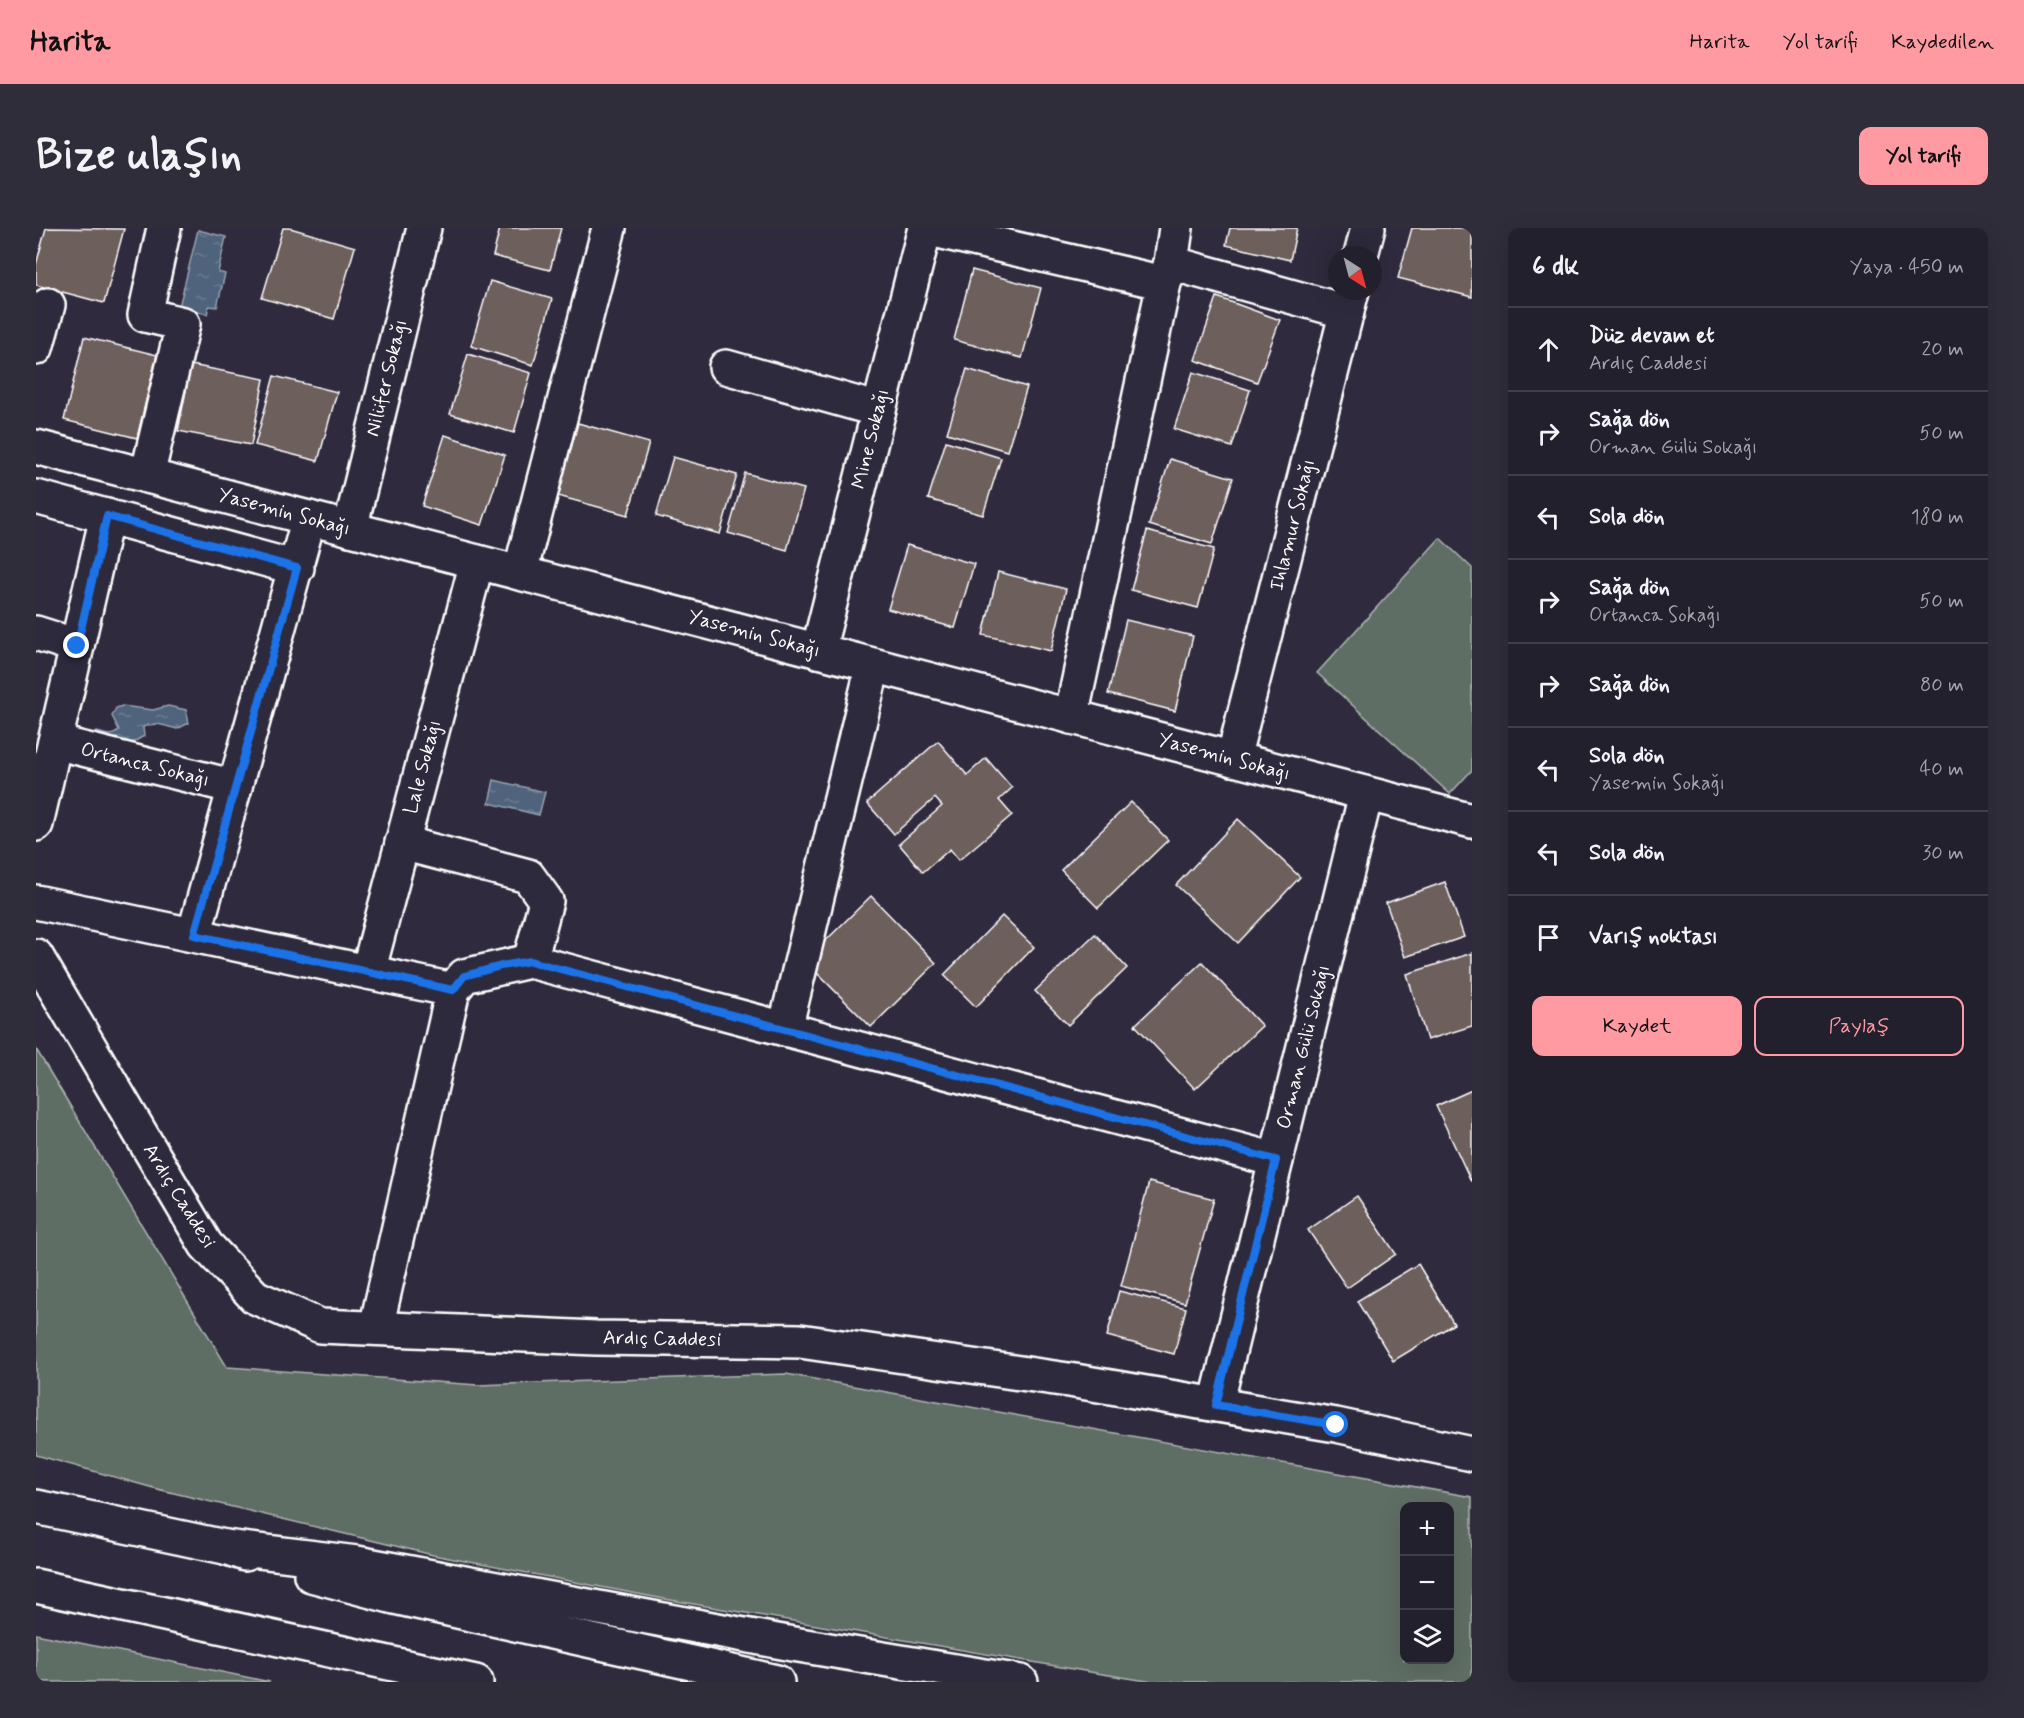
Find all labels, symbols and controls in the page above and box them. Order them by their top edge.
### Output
text: Harita [30,24,110,61]
text: Harita [1689,28,1750,56]
text: Yol tarifi [1783,28,1858,56]
text: Kaydedilen [1891,28,1994,56]
button: Yol tarifi [1859,127,1988,185]
text: Bize ulaşın [36,129,242,184]
north arrow [1328,246,1382,300]
text: 6 dk [1532,250,1579,284]
text: Yaya · 450 m [1850,254,1964,281]
street label: Nilüfer Sokağı [359,316,415,440]
text: Düz devam et [1589,322,1714,350]
icon: ahead [1532,333,1565,366]
text: 20 m [1921,336,1964,363]
text: Ardıç Caddesi [1589,350,1707,377]
street label: Mine Sokağı [846,386,896,492]
text: Sağa dön [1589,406,1670,434]
icon: right [1532,417,1565,450]
text: 50 m [1919,420,1964,447]
text: Orman Gülü Sokağı [1589,434,1757,461]
street label: Ihlamur Sokağı [1264,456,1322,594]
street label: Yasemin Sokağı [215,481,353,543]
icon: left [1532,501,1565,534]
text: Sola dön [1589,503,1665,531]
text: 180 m [1911,504,1964,531]
text: Sağa dön [1589,574,1670,602]
icon: right [1532,585,1565,618]
text: 50 m [1919,588,1964,615]
text: Ortanca Sokağı [1589,602,1721,629]
street label: Yasemin Sokağı [685,603,823,665]
route end [63,632,89,658]
icon: right [1532,669,1565,702]
text: Sağa dön [1589,671,1670,699]
text: 80 m [1920,672,1964,699]
street label: Lale Sokağı [398,717,448,817]
street label: Yasemin Sokağı [1155,726,1293,788]
street label: Ortanca Sokağı [78,736,212,794]
text: Sola dön [1589,742,1665,770]
icon: left [1532,753,1565,786]
text: 40 m [1920,756,1964,783]
text: Yasemin Sokağı [1589,770,1725,797]
icon: left [1532,837,1565,870]
text: Sola dön [1589,839,1665,867]
text: 30 m [1922,840,1964,867]
icon: arrive [1532,921,1565,954]
text: Varış noktası [1589,923,1718,951]
street label: Orman Gülü Sokağı [1271,962,1337,1132]
button: Kaydet [1532,996,1742,1056]
button: Paylaş [1754,996,1964,1056]
street label: Ardıç Caddesi [136,1139,222,1253]
street label: Ardıç Caddesi [603,1324,721,1354]
route start [1322,1411,1348,1437]
map controls [1400,1502,1454,1664]
button: + [1400,1502,1454,1556]
button: − [1400,1556,1454,1610]
button: layers [1400,1610,1454,1664]

